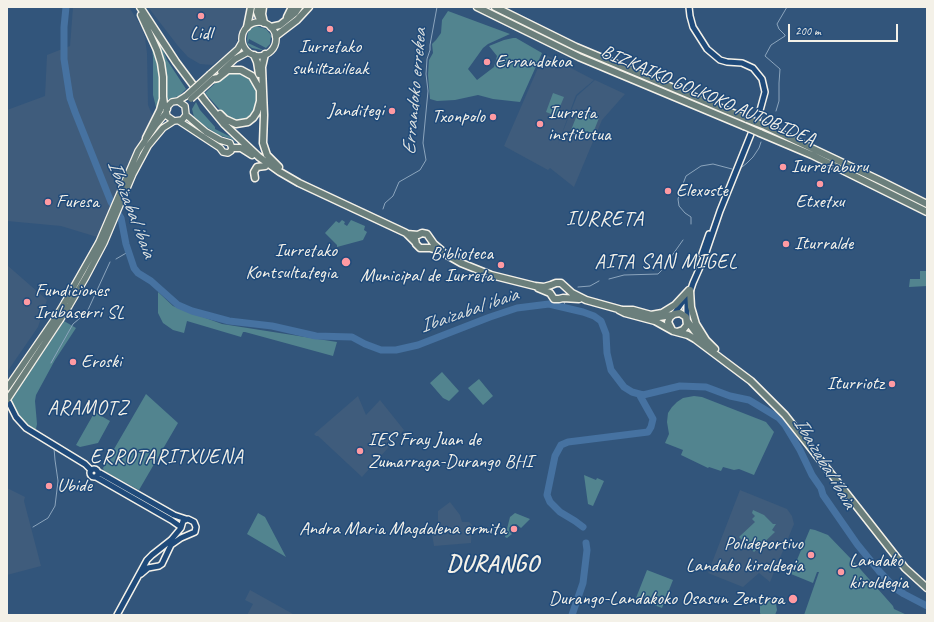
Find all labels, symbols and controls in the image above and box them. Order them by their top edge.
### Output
marker: Lidl [196,11,206,21]
scale bar [790,16,900,42]
place label: Lidl [190,23,212,45]
text: 200 m [795,23,821,39]
marker: Iurretako suhiltzaileak [325,24,335,34]
water label: Errandoko errekea [398,28,432,156]
place label: Iurretako suhiltzaileak [292,36,368,80]
street label: BIZKAIKO GOLKOKO AUTOBIDEA [598,41,818,151]
place label: Errandokoa [495,51,572,73]
marker: Errandokoa [482,57,492,67]
place label: Janditegi [328,100,384,122]
place label: Iurreta institutua [548,102,611,146]
marker: Janditegi [387,106,397,116]
place label: Txonpolo [432,106,485,128]
marker: Txonpolo [488,112,498,122]
marker: Iurreta institutua [535,119,545,129]
place label: Iurretaburu [791,156,868,178]
water label: Ibaizabal ibaia [101,157,161,261]
marker: Iurretaburu [778,162,788,172]
marker: Etxetxu [815,179,825,189]
place label: Elexoste [676,180,728,202]
marker: Elexoste [663,186,673,196]
place label: Furesa [56,191,99,213]
place label: Etxetxu [796,191,844,213]
marker: Furesa [43,197,53,207]
district label: IURRETA [566,206,644,232]
place label: Iturralde [794,233,853,255]
marker: Iturralde [781,239,791,249]
place label: Iurretako Kontsultategia [246,240,337,284]
place label: Biblioteca Municipal de Iurreta [360,243,493,287]
district label: AITA SAN MIGEL [595,251,737,275]
marker: Iurretako Kontsultategia [340,256,352,268]
marker: Biblioteca Municipal de Iurreta [496,260,506,270]
place label: Fundiciones Irubaserri SL [35,280,124,324]
water label: Ibaizabal ibaia [417,283,521,339]
marker: Fundiciones Irubaserri SL [22,297,32,307]
place label: Eroski [81,351,122,373]
marker: Eroski [68,357,78,367]
place label: Iturriotz [827,373,884,395]
marker: Iturriotz [887,379,897,389]
district label: ARAMOTZ [48,397,128,421]
water label: Ibaizabal ibaia [787,413,861,513]
place label: IES Fray Juan de Zumarraga-Durango BHI [368,429,533,473]
district label: ERROTARITXUENA [90,446,244,470]
marker: IES Fray Juan de Zumarraga-Durango BHI [355,446,365,456]
place label: Ubide [57,475,92,497]
marker: Ubide [44,481,54,491]
place label: Andra Maria Magdalena ermita [299,518,506,540]
marker: Andra Maria Magdalena ermita [509,524,519,534]
place label: Polideportivo Landako kiroldegia [686,533,803,577]
marker: Polideportivo Landako kiroldegia [806,550,816,560]
place label: Landako kiroldegia [849,550,908,594]
district label: DURANGO [448,551,538,579]
marker: Landako kiroldegia [836,567,846,577]
place label: Durango-Landakoko Osasun Zentroa [549,588,784,610]
marker: Durango-Landakoko Osasun Zentroa [787,593,799,605]

